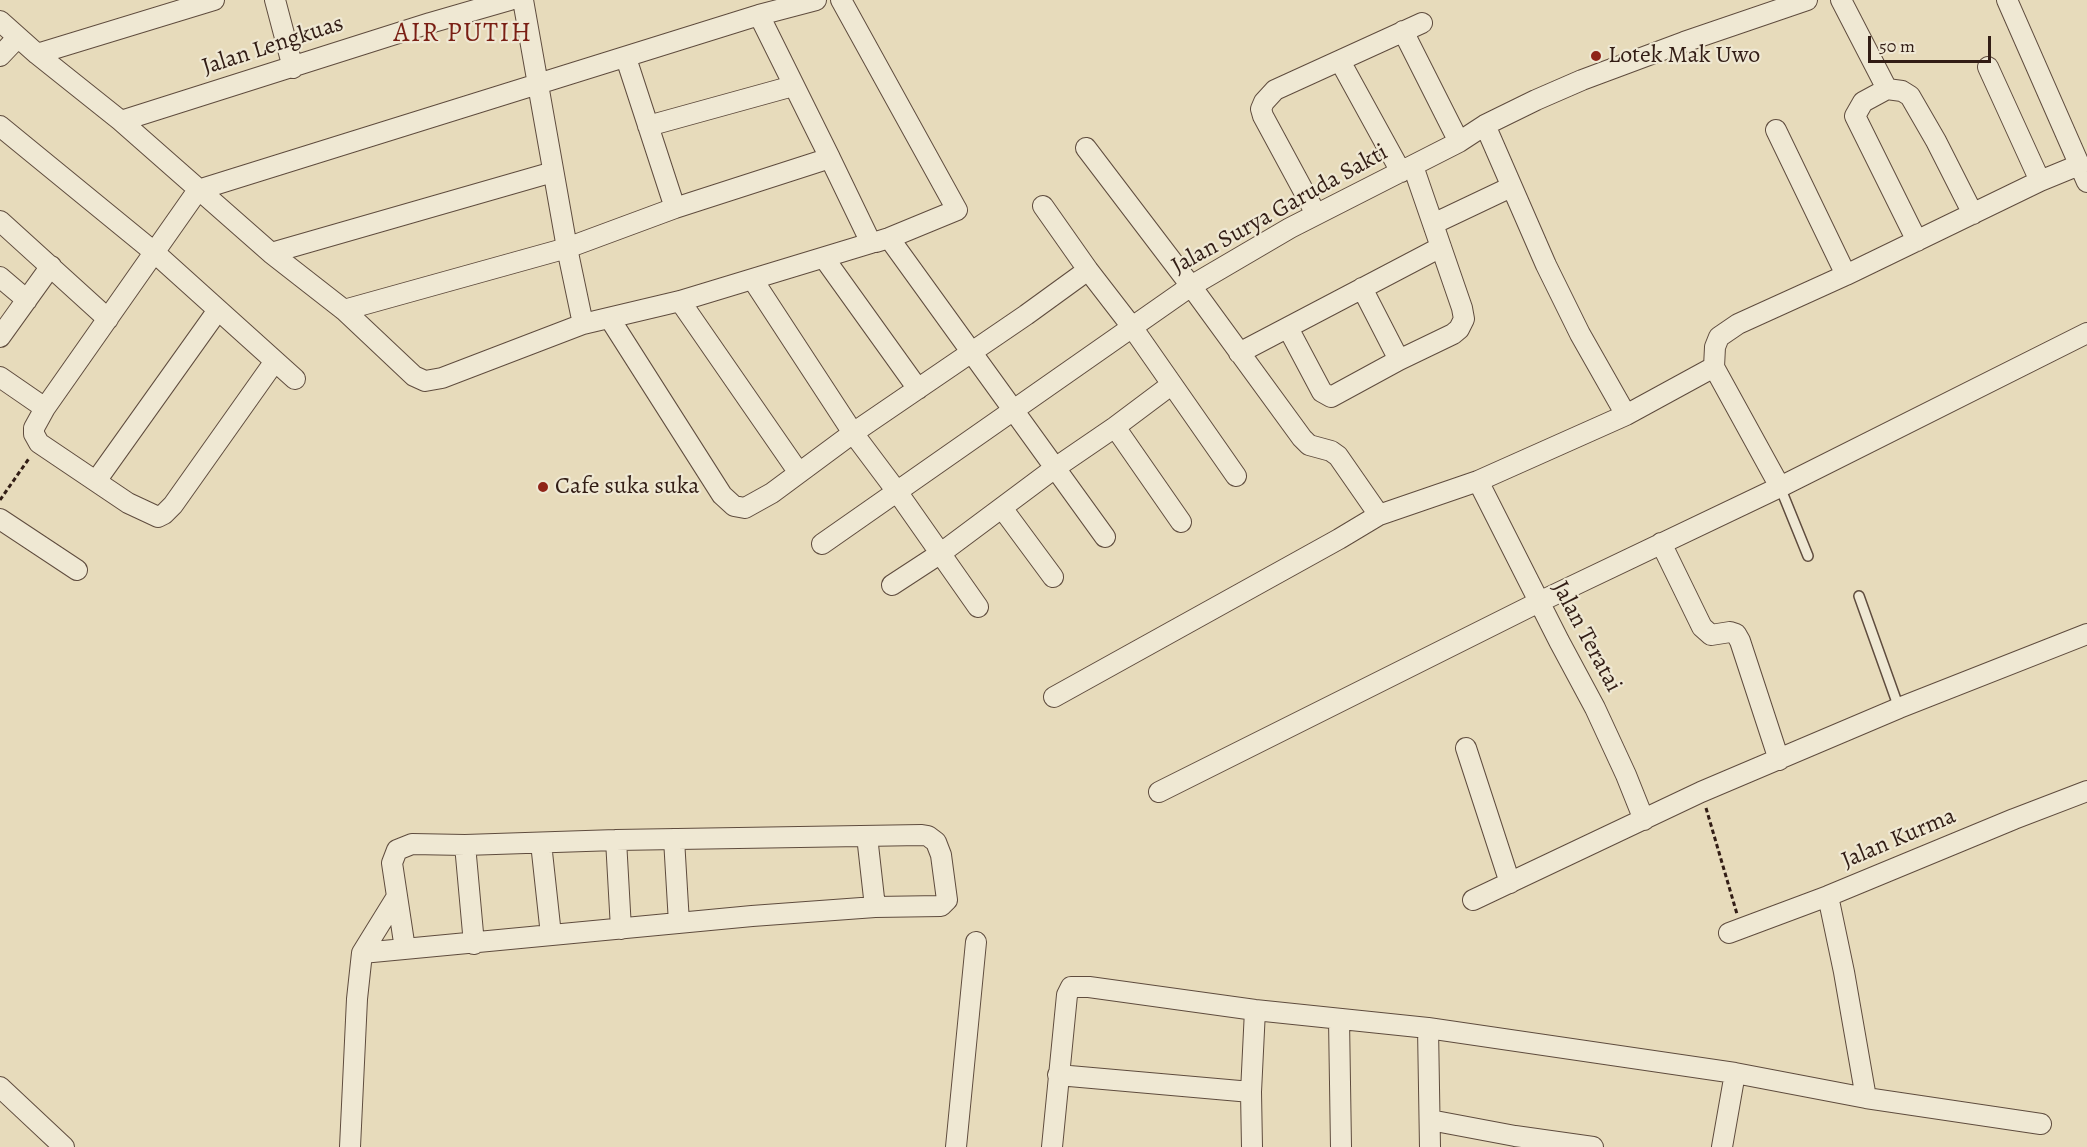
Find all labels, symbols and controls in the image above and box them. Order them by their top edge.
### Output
street label: Jalan Lengkuas [199,10,347,82]
district label: AIR PUTIH [394,18,532,50]
scale bar [1871,24,1994,62]
text: 50 m [1879,34,1915,58]
place label: Lotek Mak Uwo [1608,42,1760,70]
marker: Lotek Mak Uwo [1589,49,1603,63]
street label: Jalan Surya Garuda Sakti [1167,139,1393,281]
place label: Cafe suka suka [555,473,699,501]
marker: Cafe suka suka [536,480,550,494]
street label: Jalan Teratai [1545,577,1627,697]
street label: Jalan Kurma [1838,802,1960,876]

